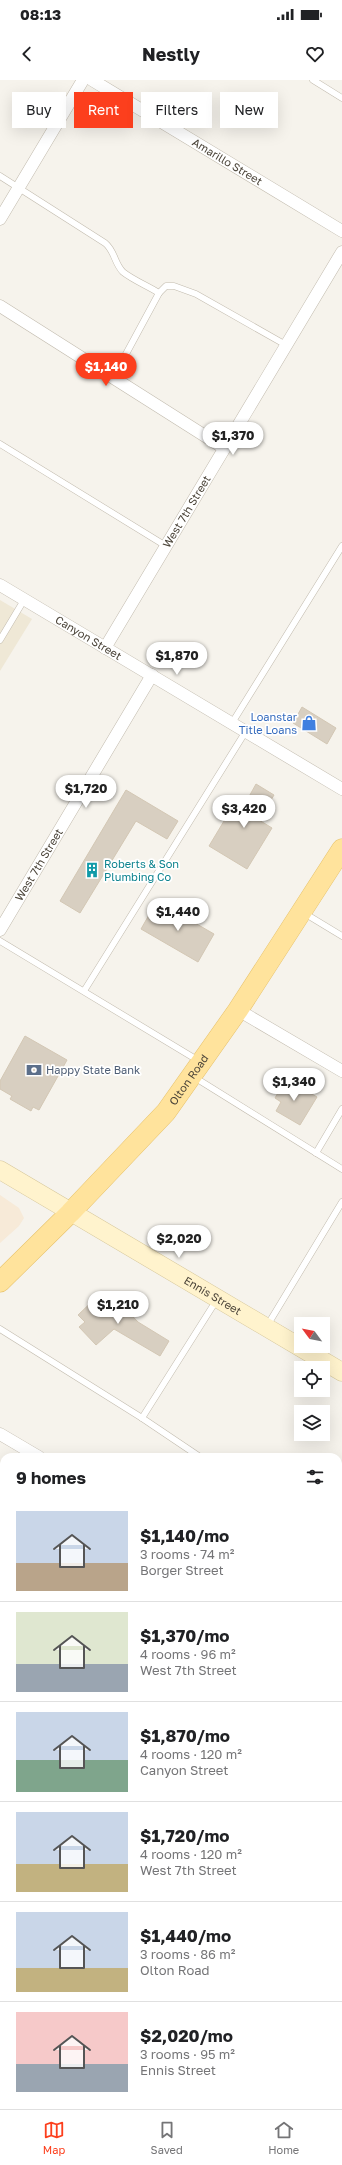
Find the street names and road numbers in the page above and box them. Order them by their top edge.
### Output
street label: Amarillo Street [190,135,265,187]
street label: West 7th Street [160,473,213,550]
street label: Canyon Street [53,613,124,662]
street label: West 7th Street [12,826,65,903]
street label: Olton Road [166,1052,211,1107]
street label: Ennis Street [182,1273,244,1317]

